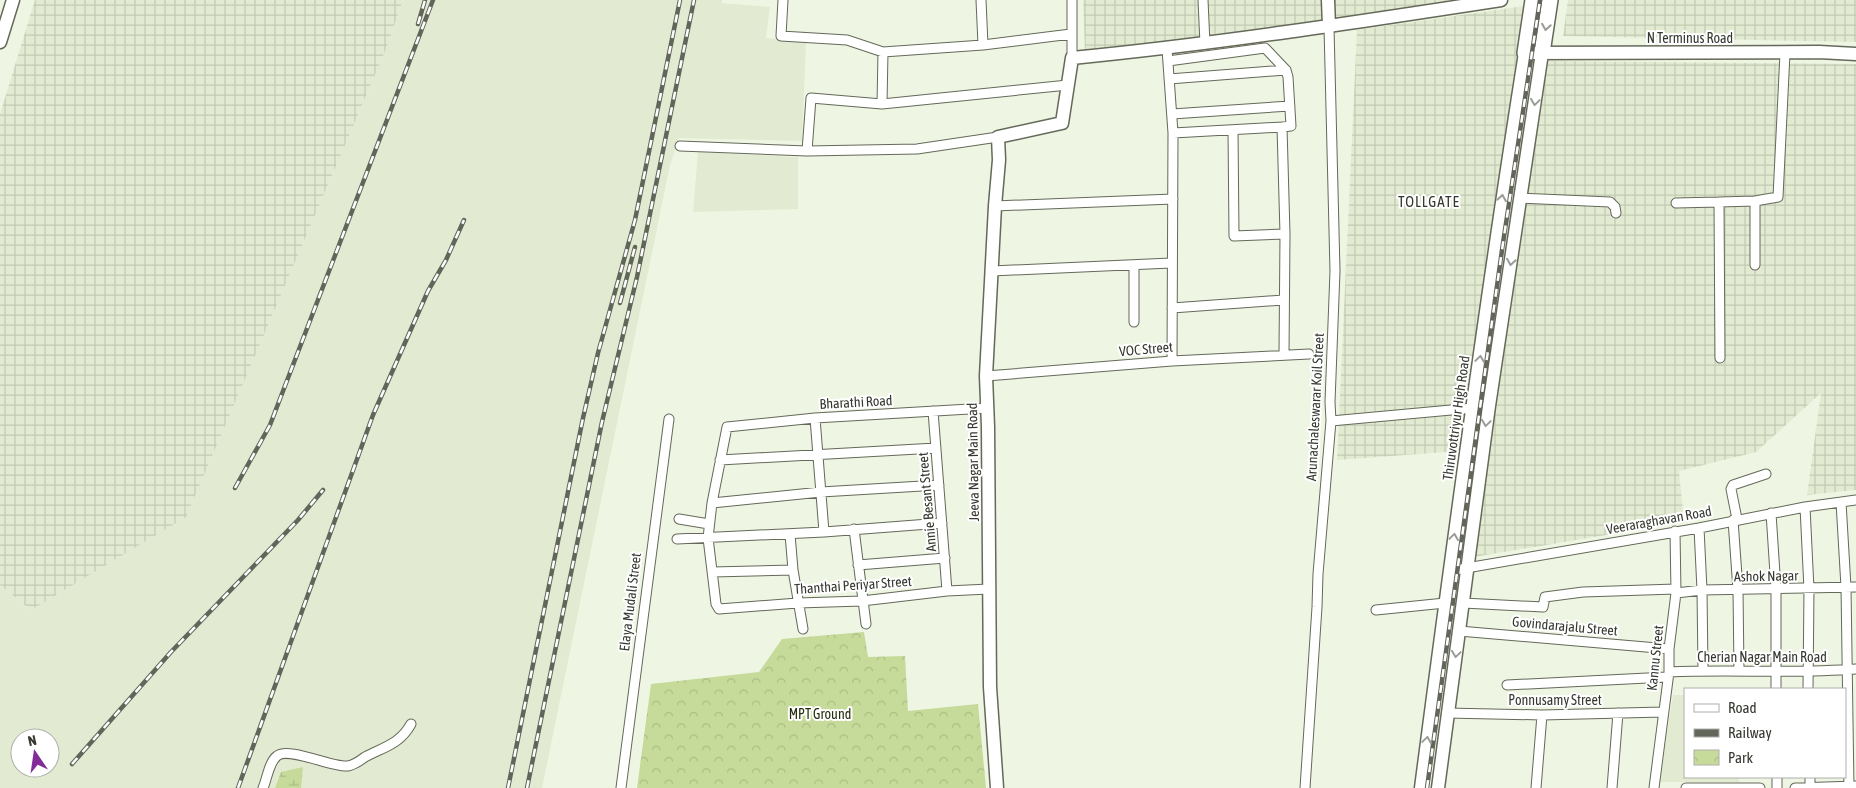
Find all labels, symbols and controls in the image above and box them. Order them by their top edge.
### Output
one-way arrow [1541,23,1552,31]
street label: N Terminus Road [1647,30,1733,46]
one-way arrow [1530,98,1541,106]
district label: TOLLGATE [1398,193,1460,210]
one-way arrow [1497,194,1507,203]
one-way arrow [1506,259,1517,267]
street label: Arunachaleswarar Koil Street [1303,333,1327,481]
street label: VOC Street [1118,339,1174,359]
street label: Thiruvottriyur High Road [1439,355,1473,481]
one-way arrow [1474,355,1484,364]
street label: Bharathi Road [819,392,893,412]
street label: Jeeva Nagar Main Road [964,403,982,521]
one-way arrow [1482,419,1492,427]
street label: Annie Besant Street [915,452,939,552]
street label: Veeraraghavan Road [1605,503,1713,537]
one-way arrow [1448,533,1458,542]
street label: Elaya Mudali Street [616,552,644,652]
street label: Ashok Nagar [1734,567,1799,585]
street label: Thanthai Periyar Street [794,573,912,597]
street label: Govindarajalu Street [1512,613,1618,639]
street label: Kannu Street [1644,624,1666,692]
street label: Cherian Nagar Main Road [1697,649,1827,665]
one-way arrow [1451,650,1462,658]
legend [1684,688,1846,778]
street label: Ponnusamy Street [1508,692,1602,708]
text: Road [1728,699,1757,716]
park label: MPT Ground [789,706,851,722]
text: Railway [1728,724,1772,741]
north arrow [10,728,60,778]
text: N [26,732,38,749]
one-way arrow [1421,735,1432,743]
text: Park [1728,749,1753,766]

